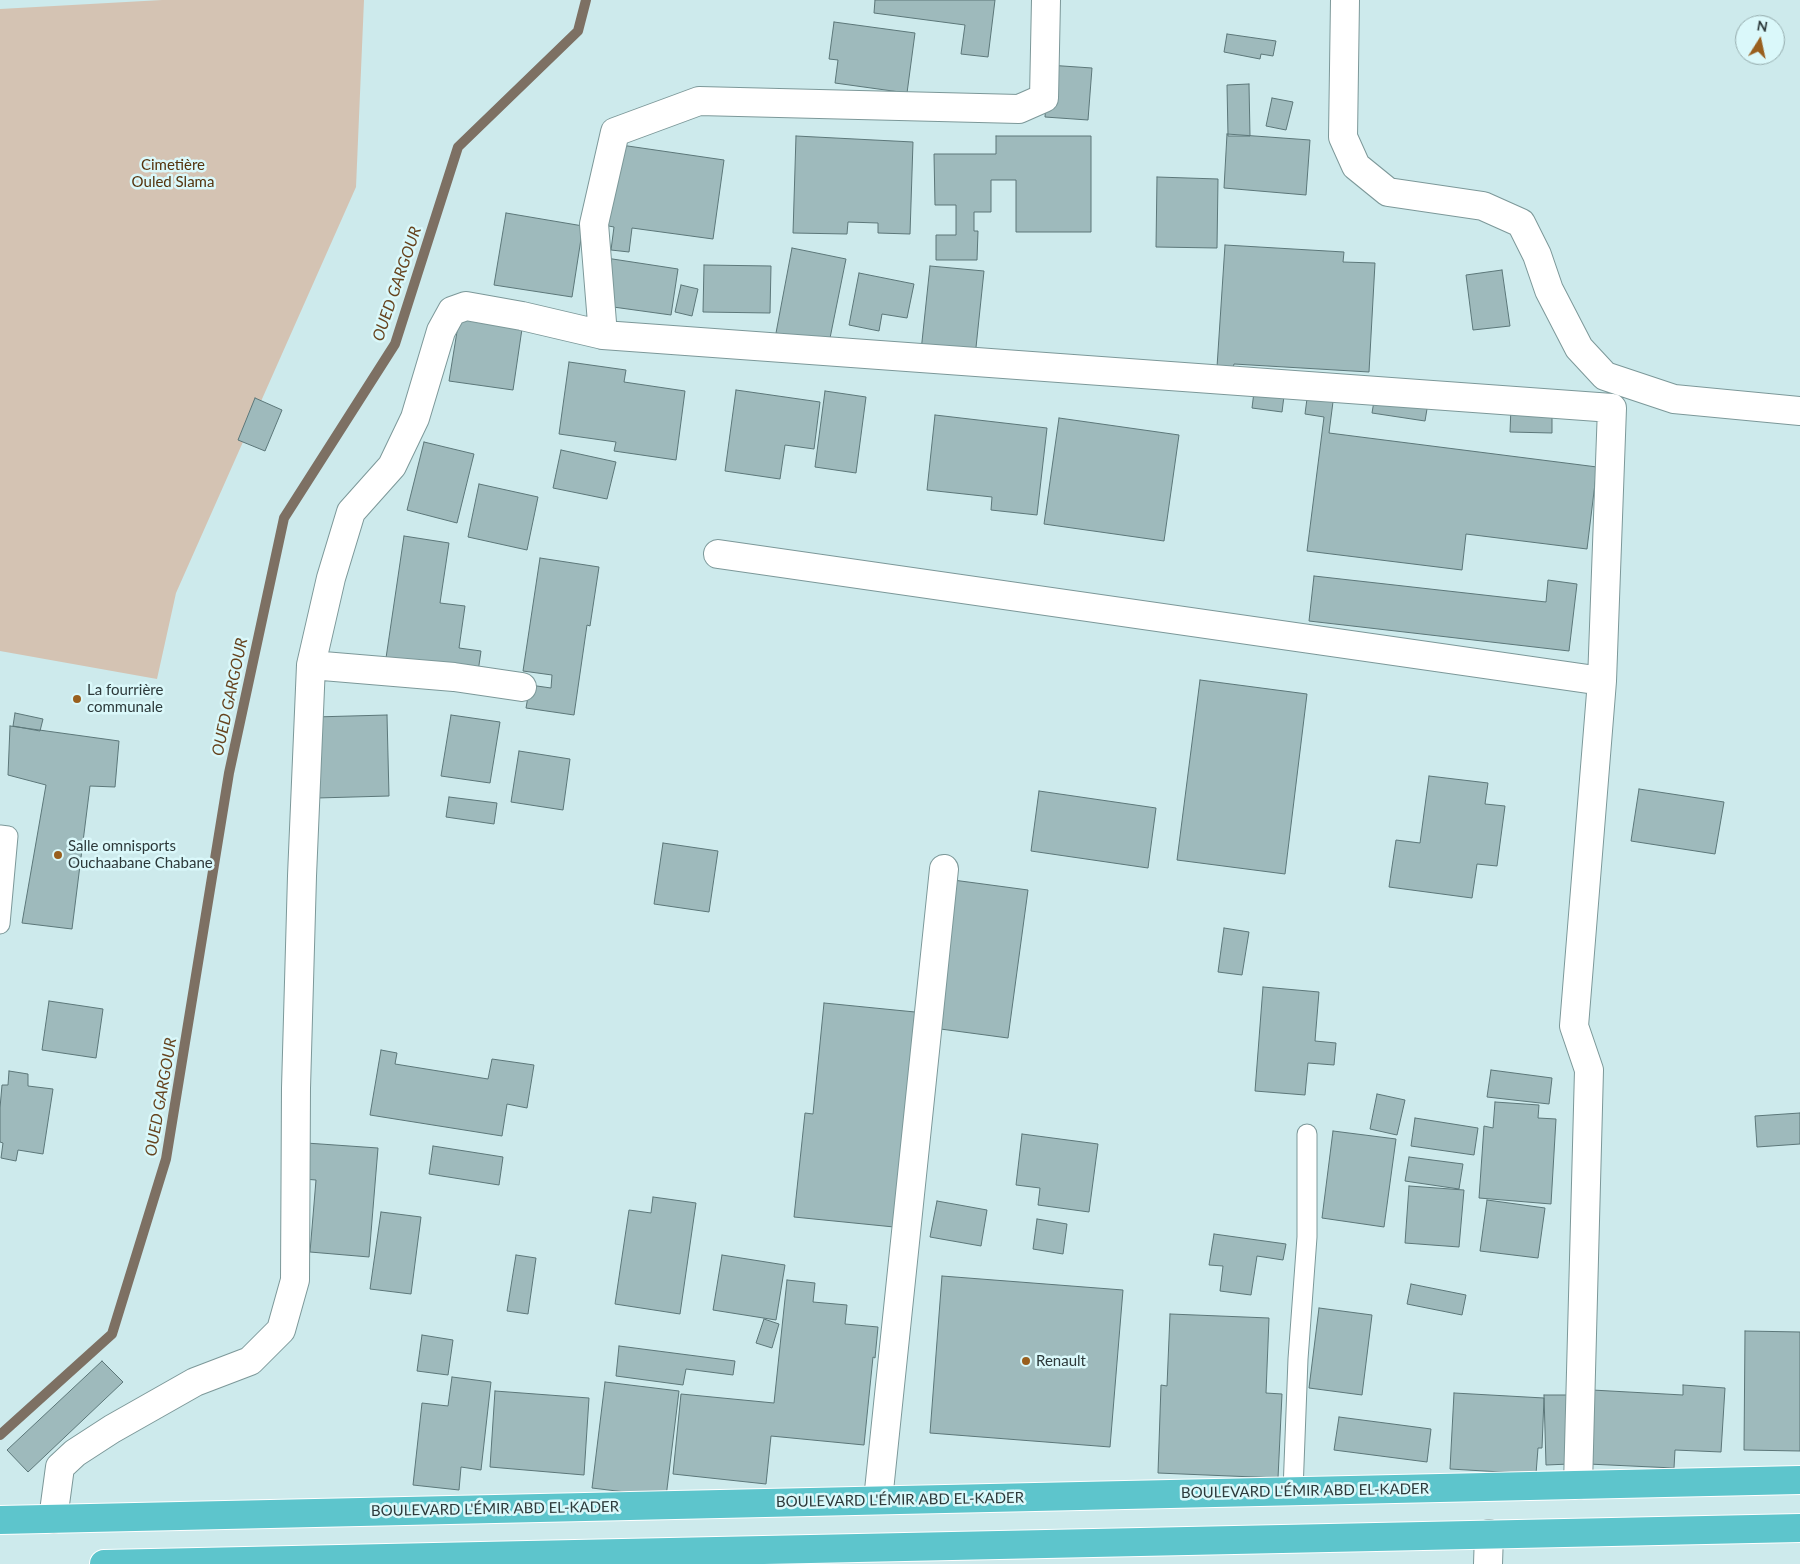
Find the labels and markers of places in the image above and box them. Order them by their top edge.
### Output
place label: La fourrière communale [87,681,163,716]
marker: La fourrière communale [71,693,83,705]
place label: Salle omnisports Ouchaabane Chabane [68,837,213,872]
marker: Salle omnisports Ouchaabane Chabane [52,849,64,861]
place label: Renault [1036,1352,1086,1370]
marker: Renault [1020,1355,1032,1367]

